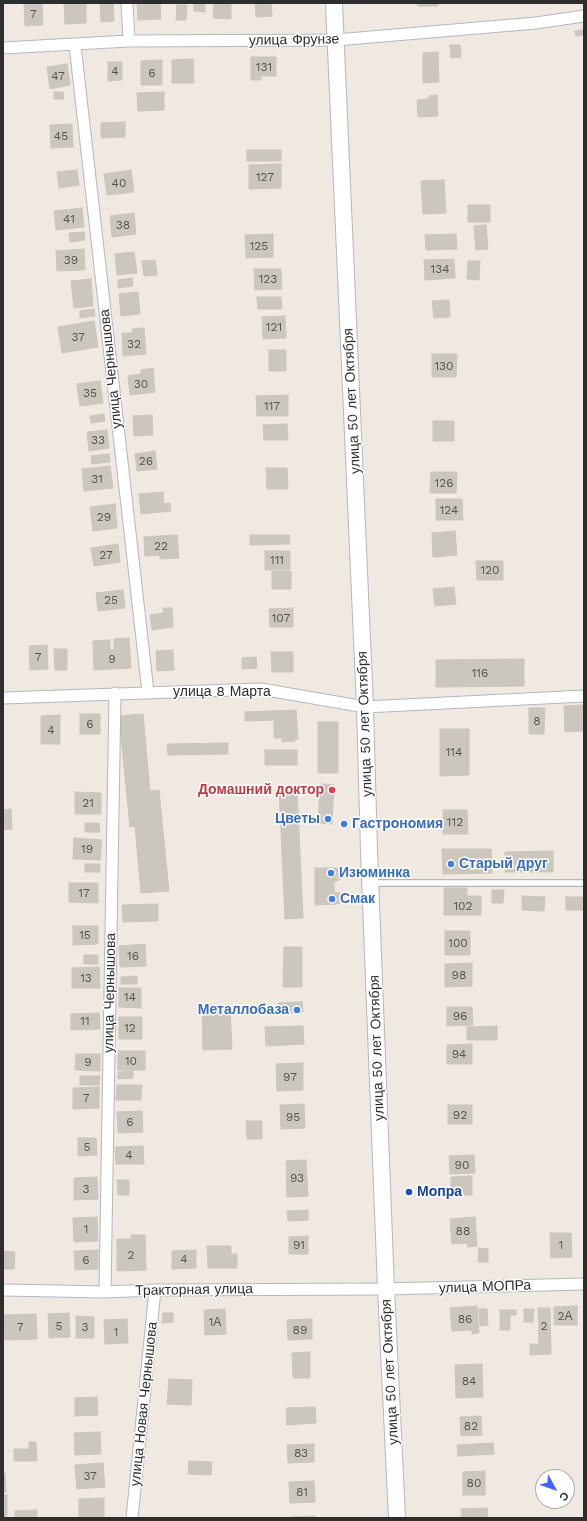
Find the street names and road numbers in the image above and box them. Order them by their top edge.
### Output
street label: улица Фрунзе [249,31,339,49]
street label: улица Чернышова [96,308,126,430]
street label: улица 50 лет Октября [340,328,364,474]
street label: улица 50 лет Октября [354,651,376,797]
street label: улица 8 Марта [173,684,271,700]
street label: улица Чернышова [101,933,119,1053]
street label: улица 50 лет Октября [366,975,388,1121]
street label: улица МОПРа [438,1277,532,1297]
street label: Тракторная улица [135,1281,253,1299]
street label: улица 50 лет Октября [378,1299,402,1445]
street label: улица Новая Чернышова [127,1321,161,1487]

